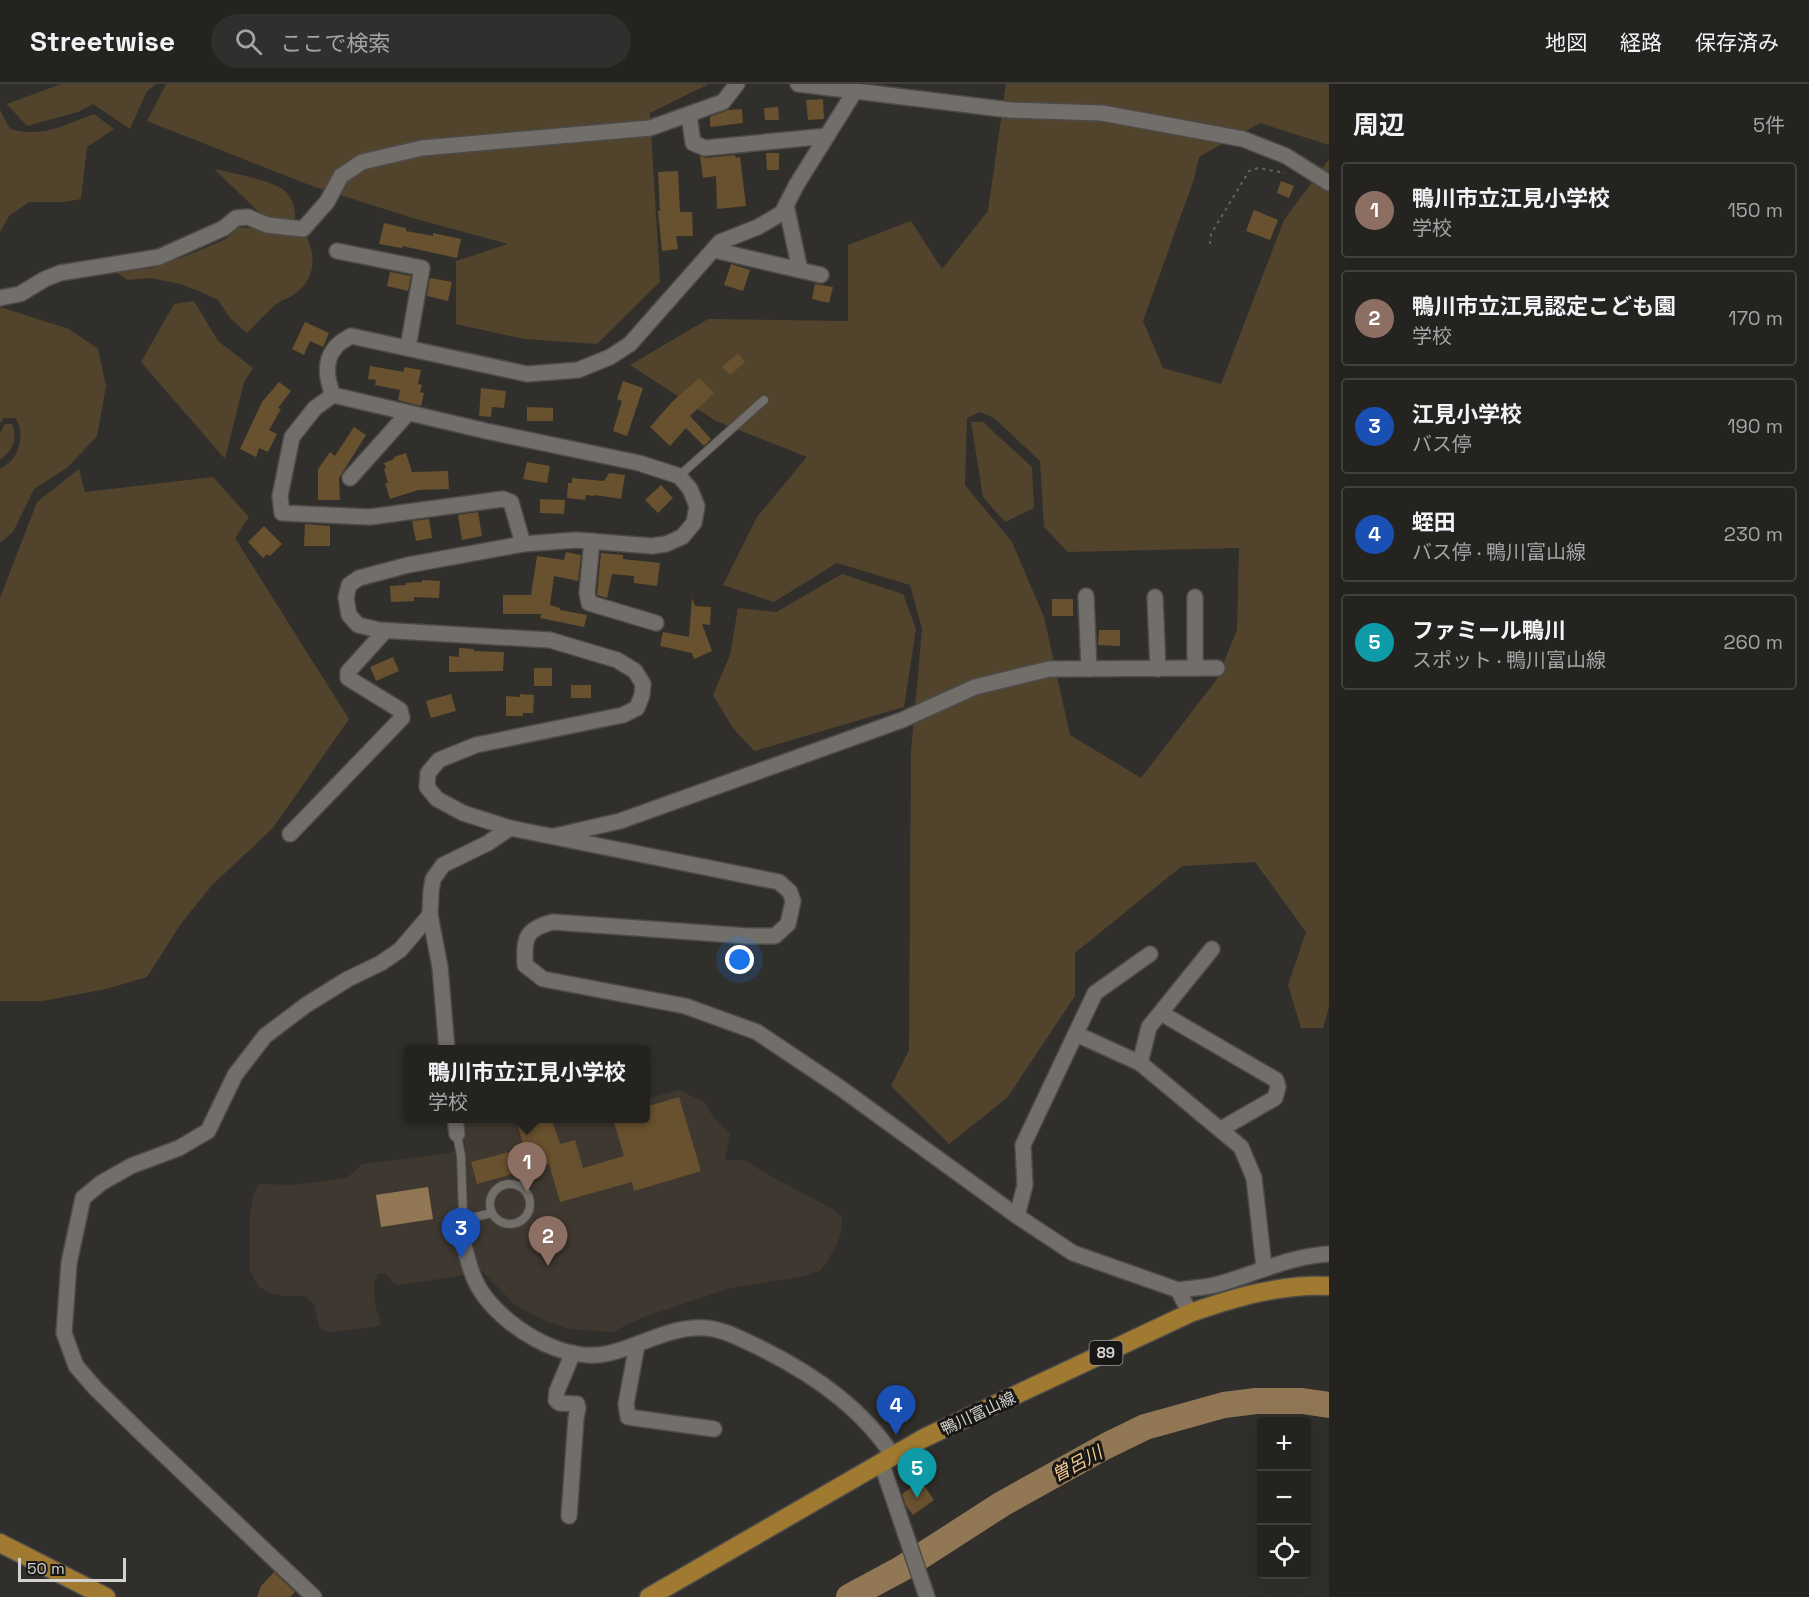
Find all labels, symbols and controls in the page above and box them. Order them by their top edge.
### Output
search box [211,14,631,68]
text: Streetwise [30,23,175,59]
icon: search [232,25,265,58]
text: ここで検索 [280,29,390,57]
text: 地図 [1545,29,1587,56]
text: 経路 [1620,29,1662,56]
text: 保存済み [1695,29,1779,56]
text: 周辺 [1353,108,1405,142]
text: 5件 [1753,112,1785,138]
text: 鴨川市立江見小学校 [1412,184,1610,212]
text: 1 [1370,197,1379,223]
text: 150 m [1728,197,1783,223]
text: 学校 [1412,215,1452,241]
text: 鴨川市立江見認定こども園 [1412,292,1676,320]
text: 2 [1369,305,1380,331]
text: 170 m [1728,305,1783,331]
text: 学校 [1412,323,1452,349]
text: 江見小学校 [1412,400,1522,428]
text: 3 [1368,413,1381,439]
text: 190 m [1727,413,1783,439]
text: バス停 [1412,431,1472,457]
text: 蛭田 [1412,508,1456,536]
text: 4 [1368,521,1381,547]
text: 230 m [1724,521,1783,547]
text: バス停 · 鴨川富山線 [1412,539,1586,565]
text: ファミール鴨川 [1412,616,1566,644]
text: 5 [1369,629,1381,655]
text: 260 m [1724,629,1783,655]
text: スポット · 鴨川富山線 [1412,647,1606,673]
your location [725,945,754,974]
popup [404,1045,650,1123]
text: 鴨川市立江見小学校 [428,1058,626,1086]
text: 学校 [428,1089,468,1115]
pin: 1 [508,1142,546,1192]
pin: 3 [442,1208,480,1258]
pin: 2 [528,1216,568,1266]
road number: 89 [1090,1341,1122,1365]
pin: 4 [876,1386,916,1435]
street label: 鴨川富山線 [938,1387,1019,1440]
map controls [1257,1417,1311,1579]
button: + [1257,1417,1311,1471]
water label: 曽呂川 [1048,1440,1108,1486]
pin: 5 [898,1448,936,1498]
button: − [1257,1471,1311,1525]
button: locate [1257,1525,1311,1579]
scale bar [18,1555,126,1582]
text: 50 m [27,1558,65,1579]

